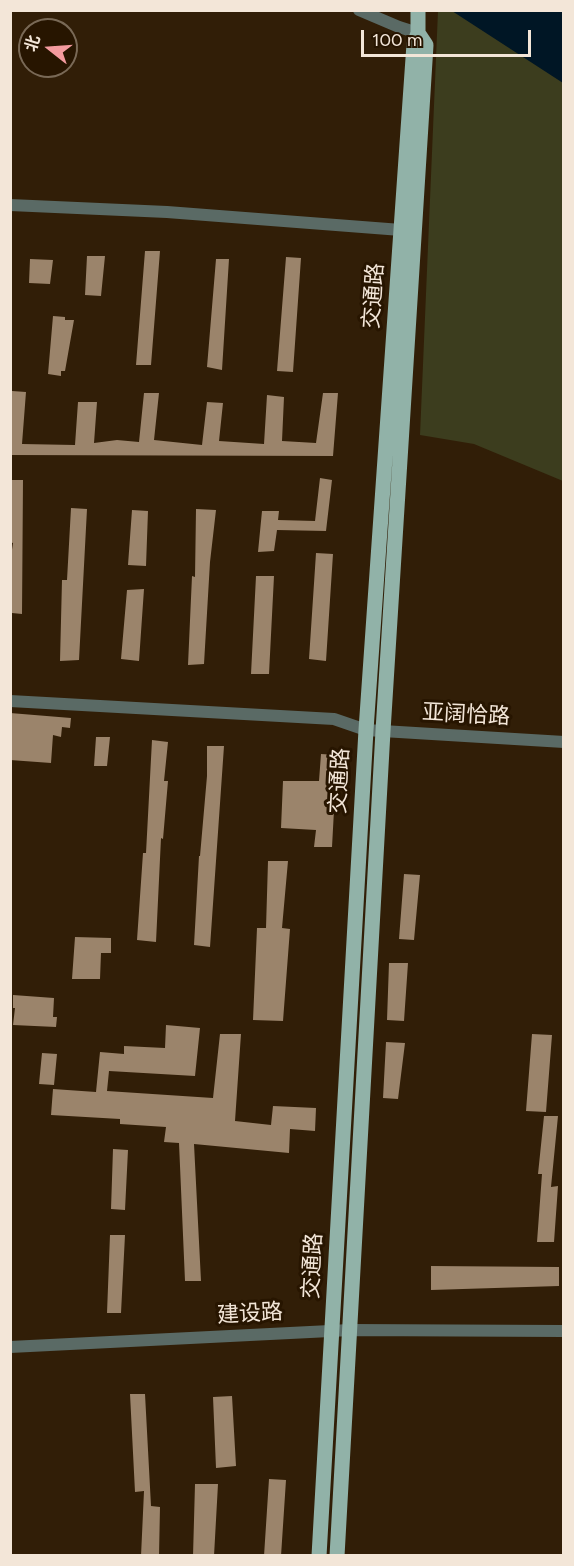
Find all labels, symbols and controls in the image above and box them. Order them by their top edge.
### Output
north arrow [18,18,78,78]
scale bar [364,18,534,56]
text: 100 m [372,29,422,51]
text: 北 [21,33,44,54]
street label: 交通路 [359,262,389,330]
street label: 亚阔恰路 [421,700,511,730]
street label: 交通路 [325,747,355,815]
street label: 交通路 [298,1232,328,1300]
street label: 建设路 [216,1299,284,1329]

